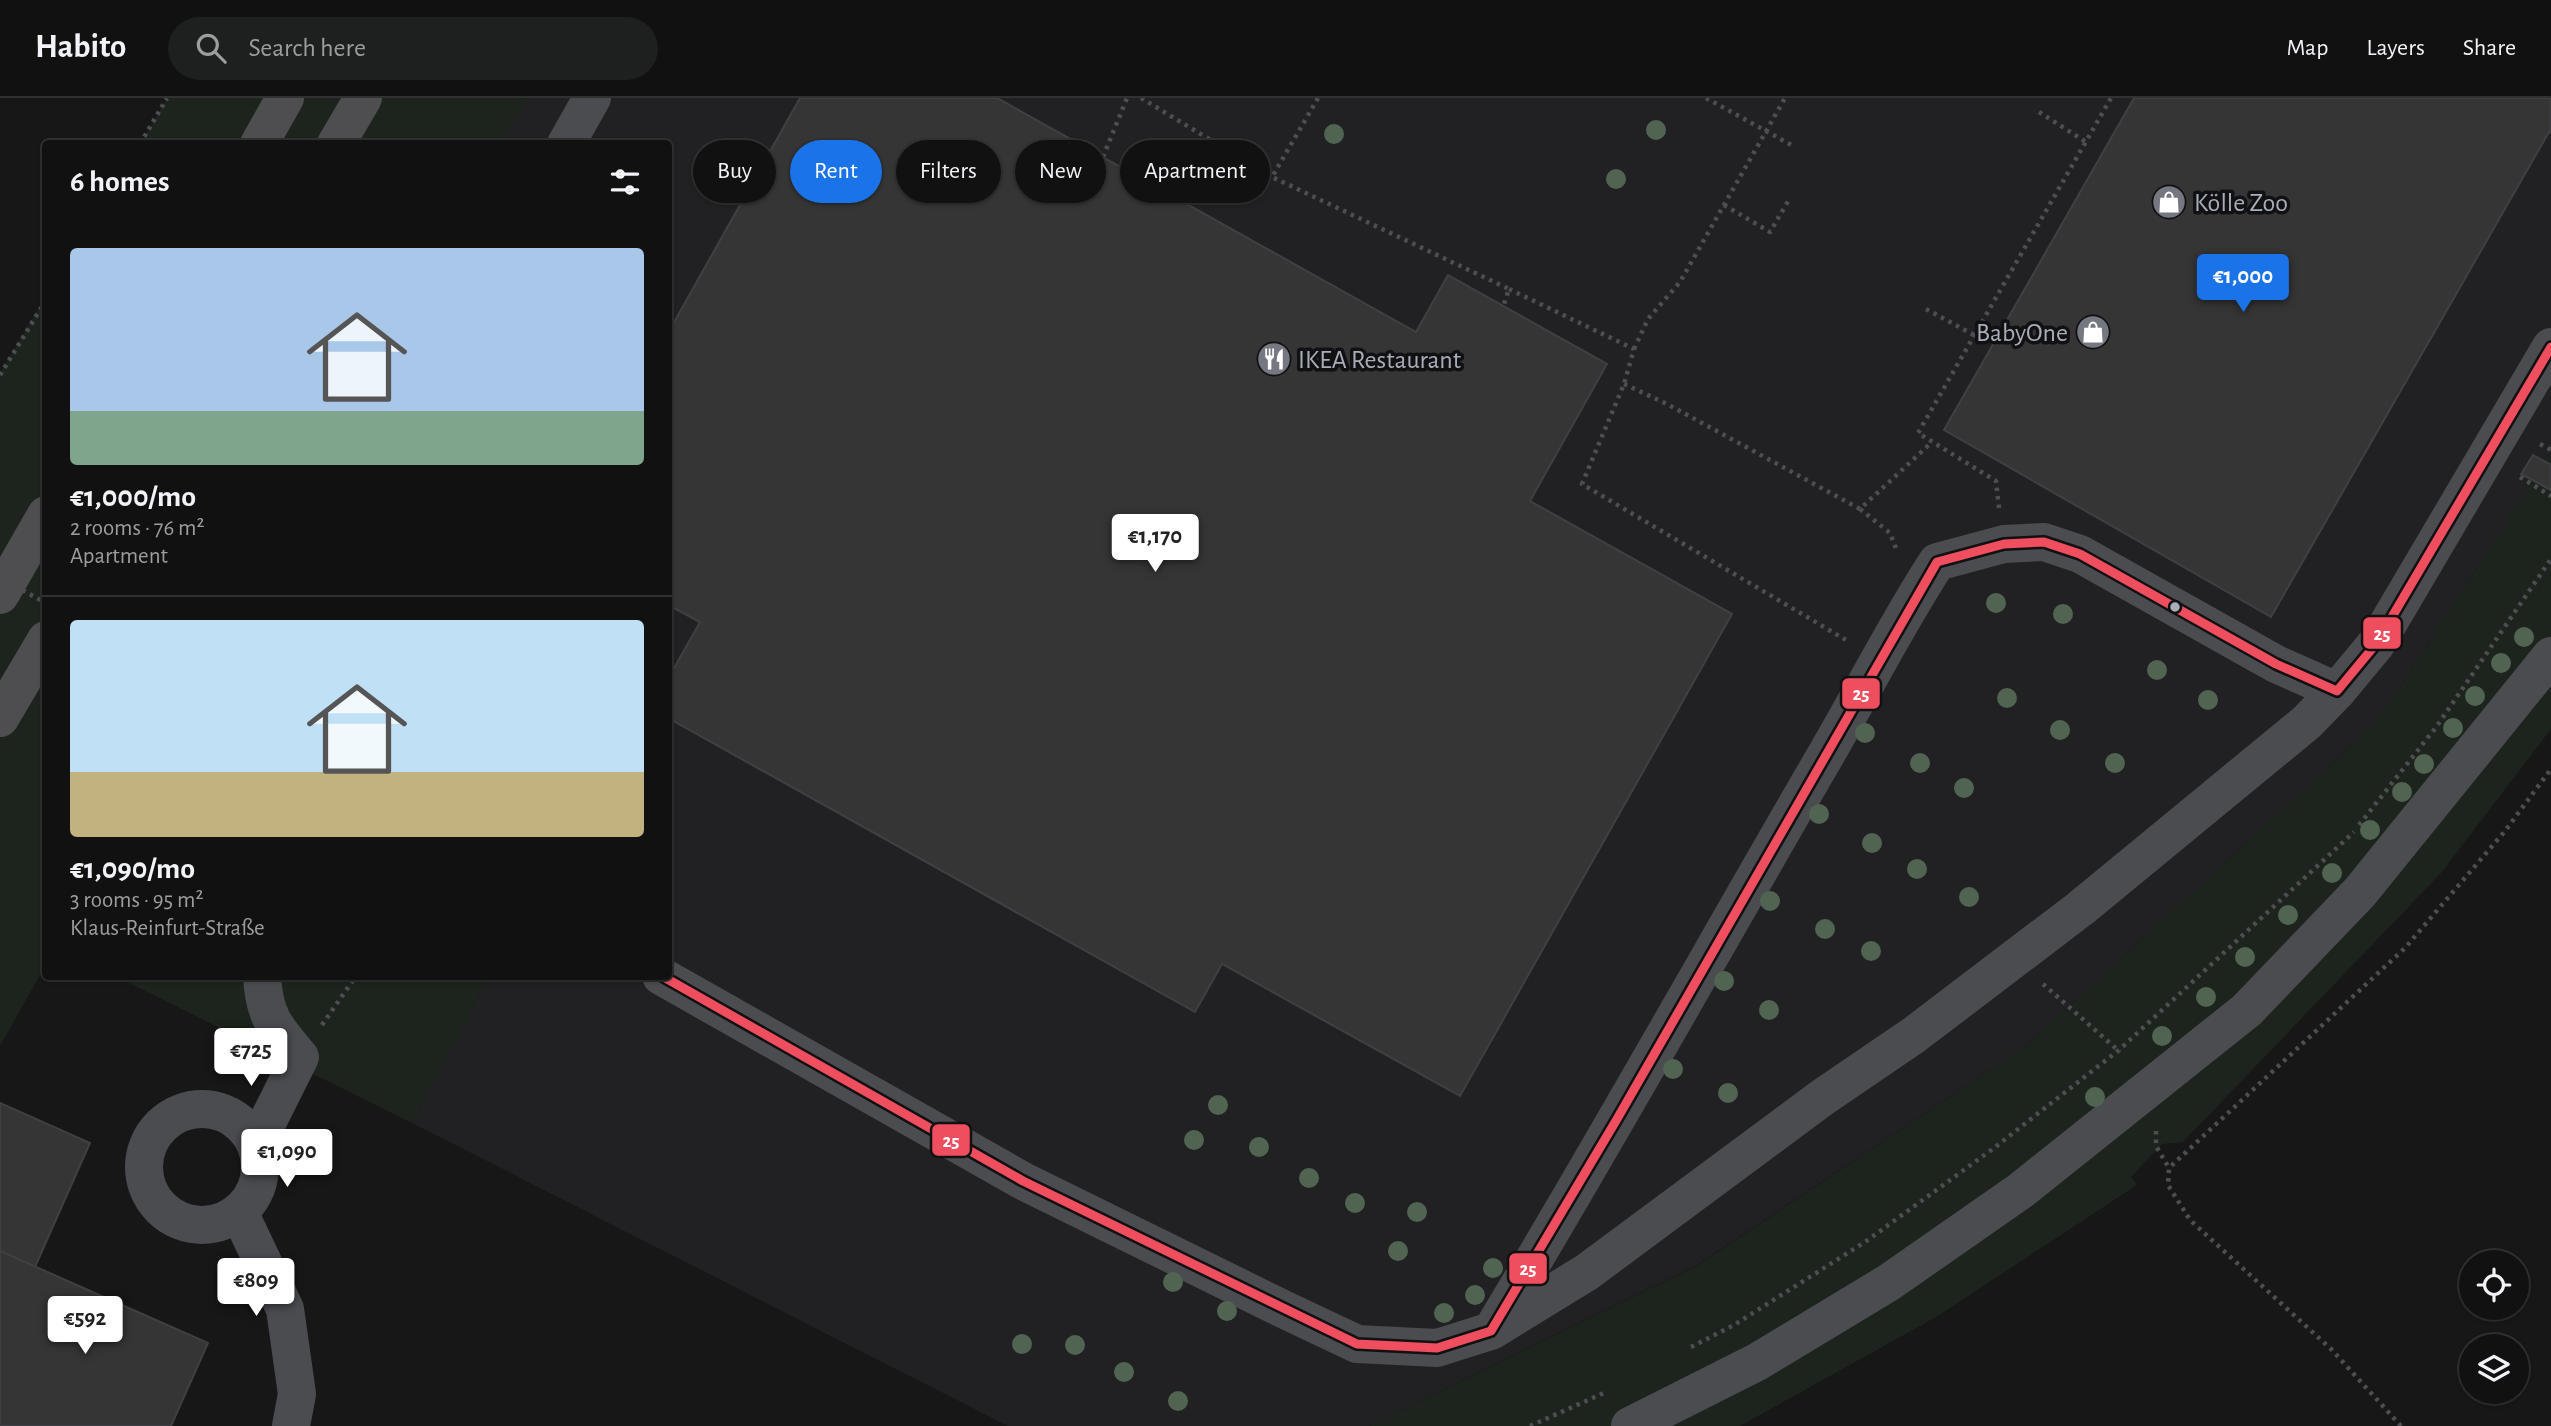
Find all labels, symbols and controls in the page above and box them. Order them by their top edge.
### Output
search box [168,17,658,80]
icon: search [192,29,230,67]
text: Habito [35,31,126,64]
text: Search here [248,35,366,61]
text: Map [2286,36,2328,60]
text: Layers [2366,36,2425,60]
text: Share [2463,36,2516,60]
chip: Buy [693,140,776,203]
chip: Rent [790,140,882,203]
chip: Filters [896,140,1001,203]
chip: New [1015,140,1106,203]
chip: Apartment [1120,140,1270,203]
icon: filters [606,163,644,201]
text: 6 homes [70,167,170,197]
shop icon: Kölle Zoo [2150,183,2188,221]
place label: Kölle Zoo [2194,190,2288,216]
pin: €1,000 [2186,254,2300,314]
text: €1,000 [2213,265,2273,288]
icon: home [294,294,420,420]
shop icon: BabyOne [2074,313,2112,351]
place label: BabyOne [1976,320,2068,346]
restaurant icon: IKEA Restaurant [1255,340,1293,378]
place label: IKEA Restaurant [1298,347,1461,373]
text: €1,000/mo [70,482,196,512]
pin: €1,170 [1098,514,1212,574]
text: 2 rooms · 76 m² [70,517,204,540]
text: €1,170 [1128,525,1182,548]
text: Apartment [70,545,168,568]
unlabelled marker [2168,600,2182,614]
line badge: 25 [2362,616,2402,650]
text: 25 [2373,625,2391,644]
icon: home [294,666,420,792]
line badge: 25 [1841,677,1881,710]
text: 25 [1852,685,1870,704]
text: €1,090/mo [70,854,195,884]
text: 3 rooms · 95 m² [70,889,203,912]
text: Klaus-Reinfurt-Straße [70,917,265,940]
pin: €725 [210,1028,292,1088]
text: €725 [230,1039,272,1062]
line badge: 25 [931,1123,971,1157]
pin: €1,090 [230,1130,344,1189]
text: 25 [942,1132,960,1151]
text: €1,090 [257,1140,317,1163]
map controls [2459,1250,2529,1404]
button: locate [2459,1250,2529,1320]
line badge: 25 [1508,1252,1548,1285]
pin: €809 [215,1258,297,1318]
text: 25 [1519,1260,1537,1279]
text: €809 [233,1269,279,1292]
pin: €592 [44,1296,126,1356]
text: €592 [64,1307,106,1330]
button: layers [2459,1334,2529,1404]

